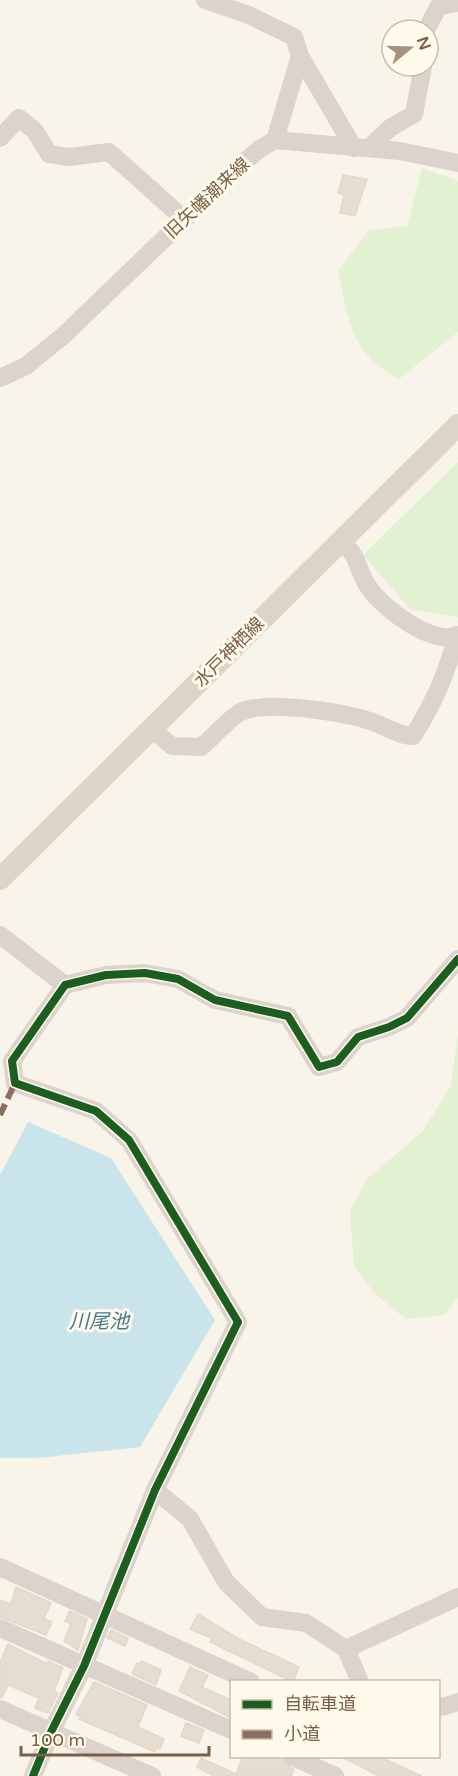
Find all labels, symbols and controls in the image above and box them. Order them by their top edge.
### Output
north arrow [380,18,440,78]
text: N [412,34,435,53]
street label: 旧矢幡潮来線 [160,153,254,243]
street label: 水戸神栖線 [189,612,269,692]
water label: 川尾池 [69,1310,131,1334]
legend [230,1680,440,1758]
text: 自転車道 [284,1693,356,1715]
scale bar [21,1719,208,1757]
text: 小道 [284,1723,320,1745]
text: 100 m [30,1729,85,1751]

